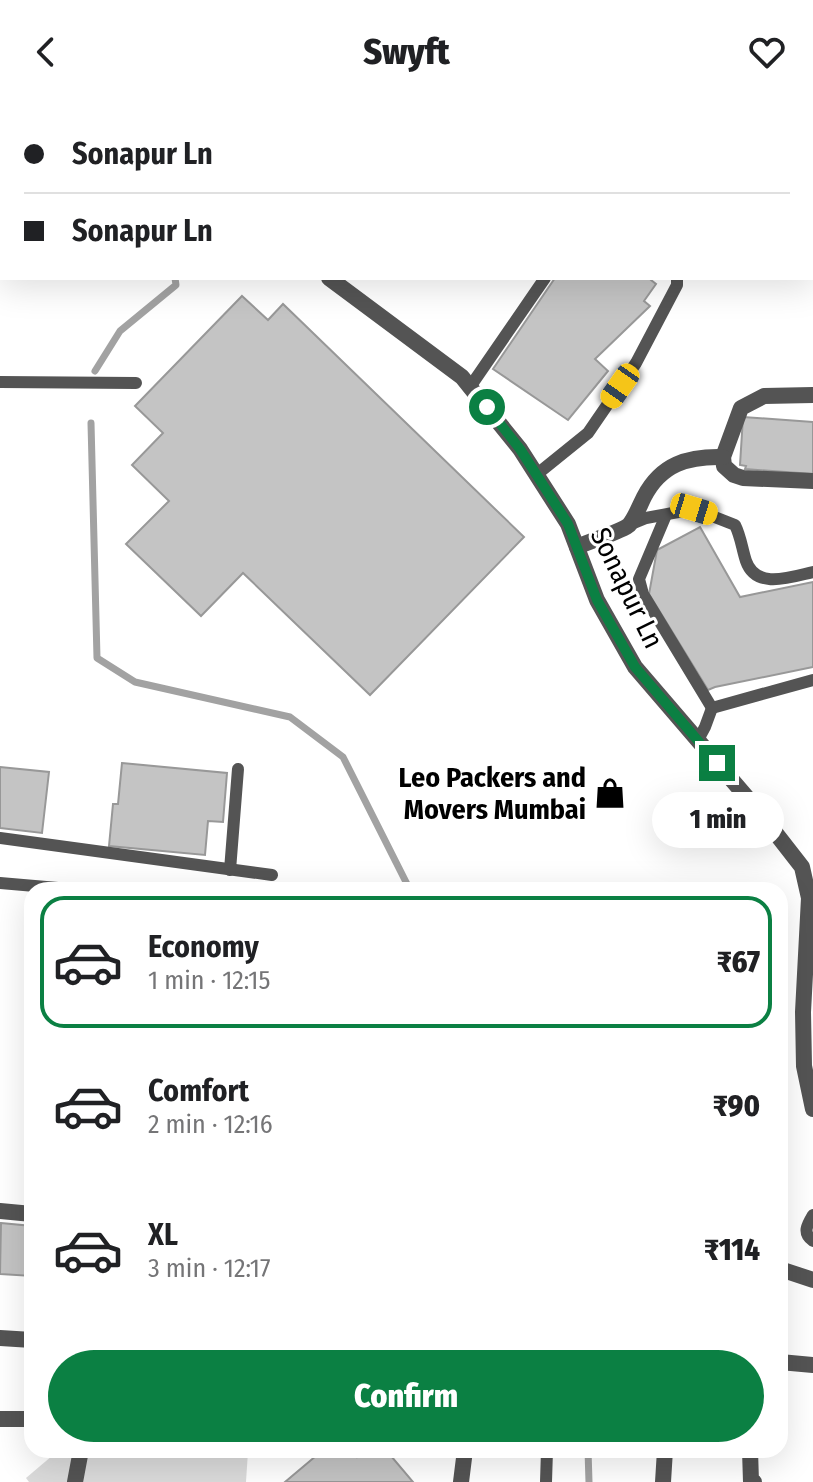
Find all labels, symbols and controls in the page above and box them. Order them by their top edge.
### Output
icon: back [24,30,68,74]
text: Swyft [363,30,450,74]
icon: heart [745,30,789,74]
text: Sonapur Ln [72,136,213,172]
text: Sonapur Ln [72,213,213,249]
car [596,359,644,413]
route start [469,389,505,425]
car [668,491,720,527]
street label: Sonapur Ln [584,522,670,654]
route end [699,745,735,781]
place label: Leo Packers and Movers Mumbai [399,761,586,826]
shop icon: Leo Packers and Movers Mumbai [593,776,627,810]
callout: 1 min [651,791,783,847]
text: 1 min [690,804,746,835]
icon: car [52,926,124,998]
text: Economy [148,929,259,965]
text: ₹67 [717,944,760,980]
text: 1 min · 12:15 [148,965,270,996]
icon: car [52,1070,124,1142]
text: Comfort [148,1073,249,1109]
text: ₹90 [713,1088,760,1124]
text: 2 min · 12:16 [148,1109,273,1140]
icon: car [52,1214,124,1286]
text: XL [148,1217,178,1253]
text: ₹114 [704,1232,760,1268]
text: 3 min · 12:17 [148,1253,271,1284]
button: Confirm [48,1350,764,1442]

